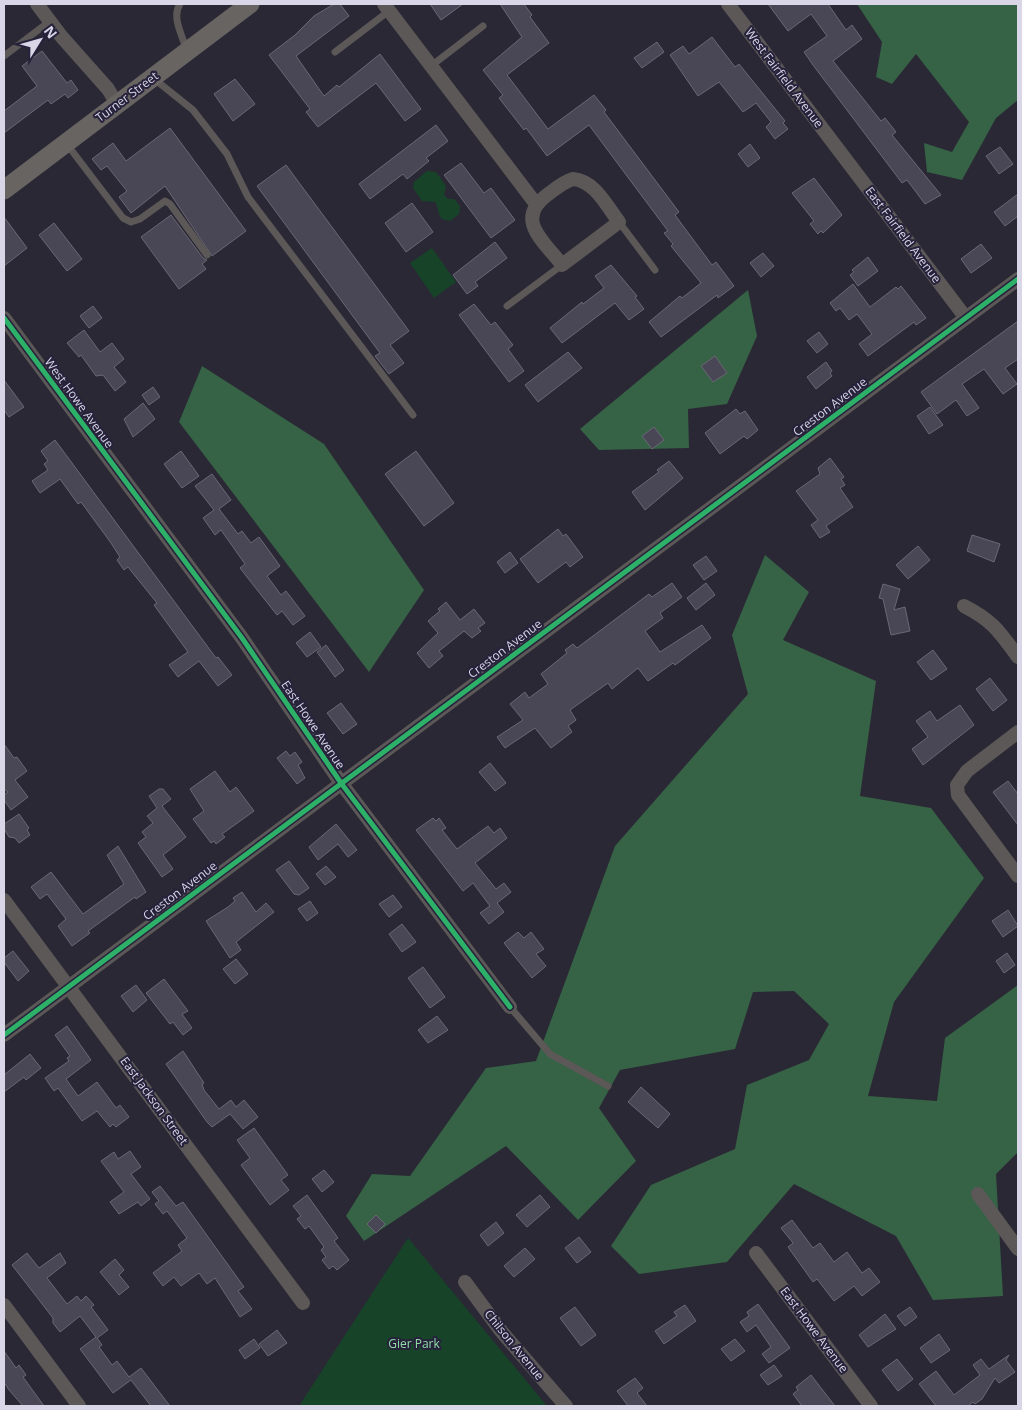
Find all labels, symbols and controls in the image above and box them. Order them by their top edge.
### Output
north arrow [15,15,65,65]
text: N [40,22,62,42]
street label: West Fairfield Avenue [741,24,828,131]
street label: Turner Street [92,67,162,126]
street label: East Fairfield Avenue [862,183,945,286]
street label: West Howe Avenue [41,354,118,452]
street label: Creston Avenue [789,373,870,440]
street label: Creston Avenue [464,615,545,682]
street label: East Howe Avenue [277,677,350,773]
street label: Creston Avenue [139,857,220,924]
street label: East Jackson Street [117,1053,192,1148]
street label: East Howe Avenue [776,1283,852,1376]
street label: Chilson Avenue [481,1306,548,1384]
park label: Gier Park [388,1335,441,1352]

